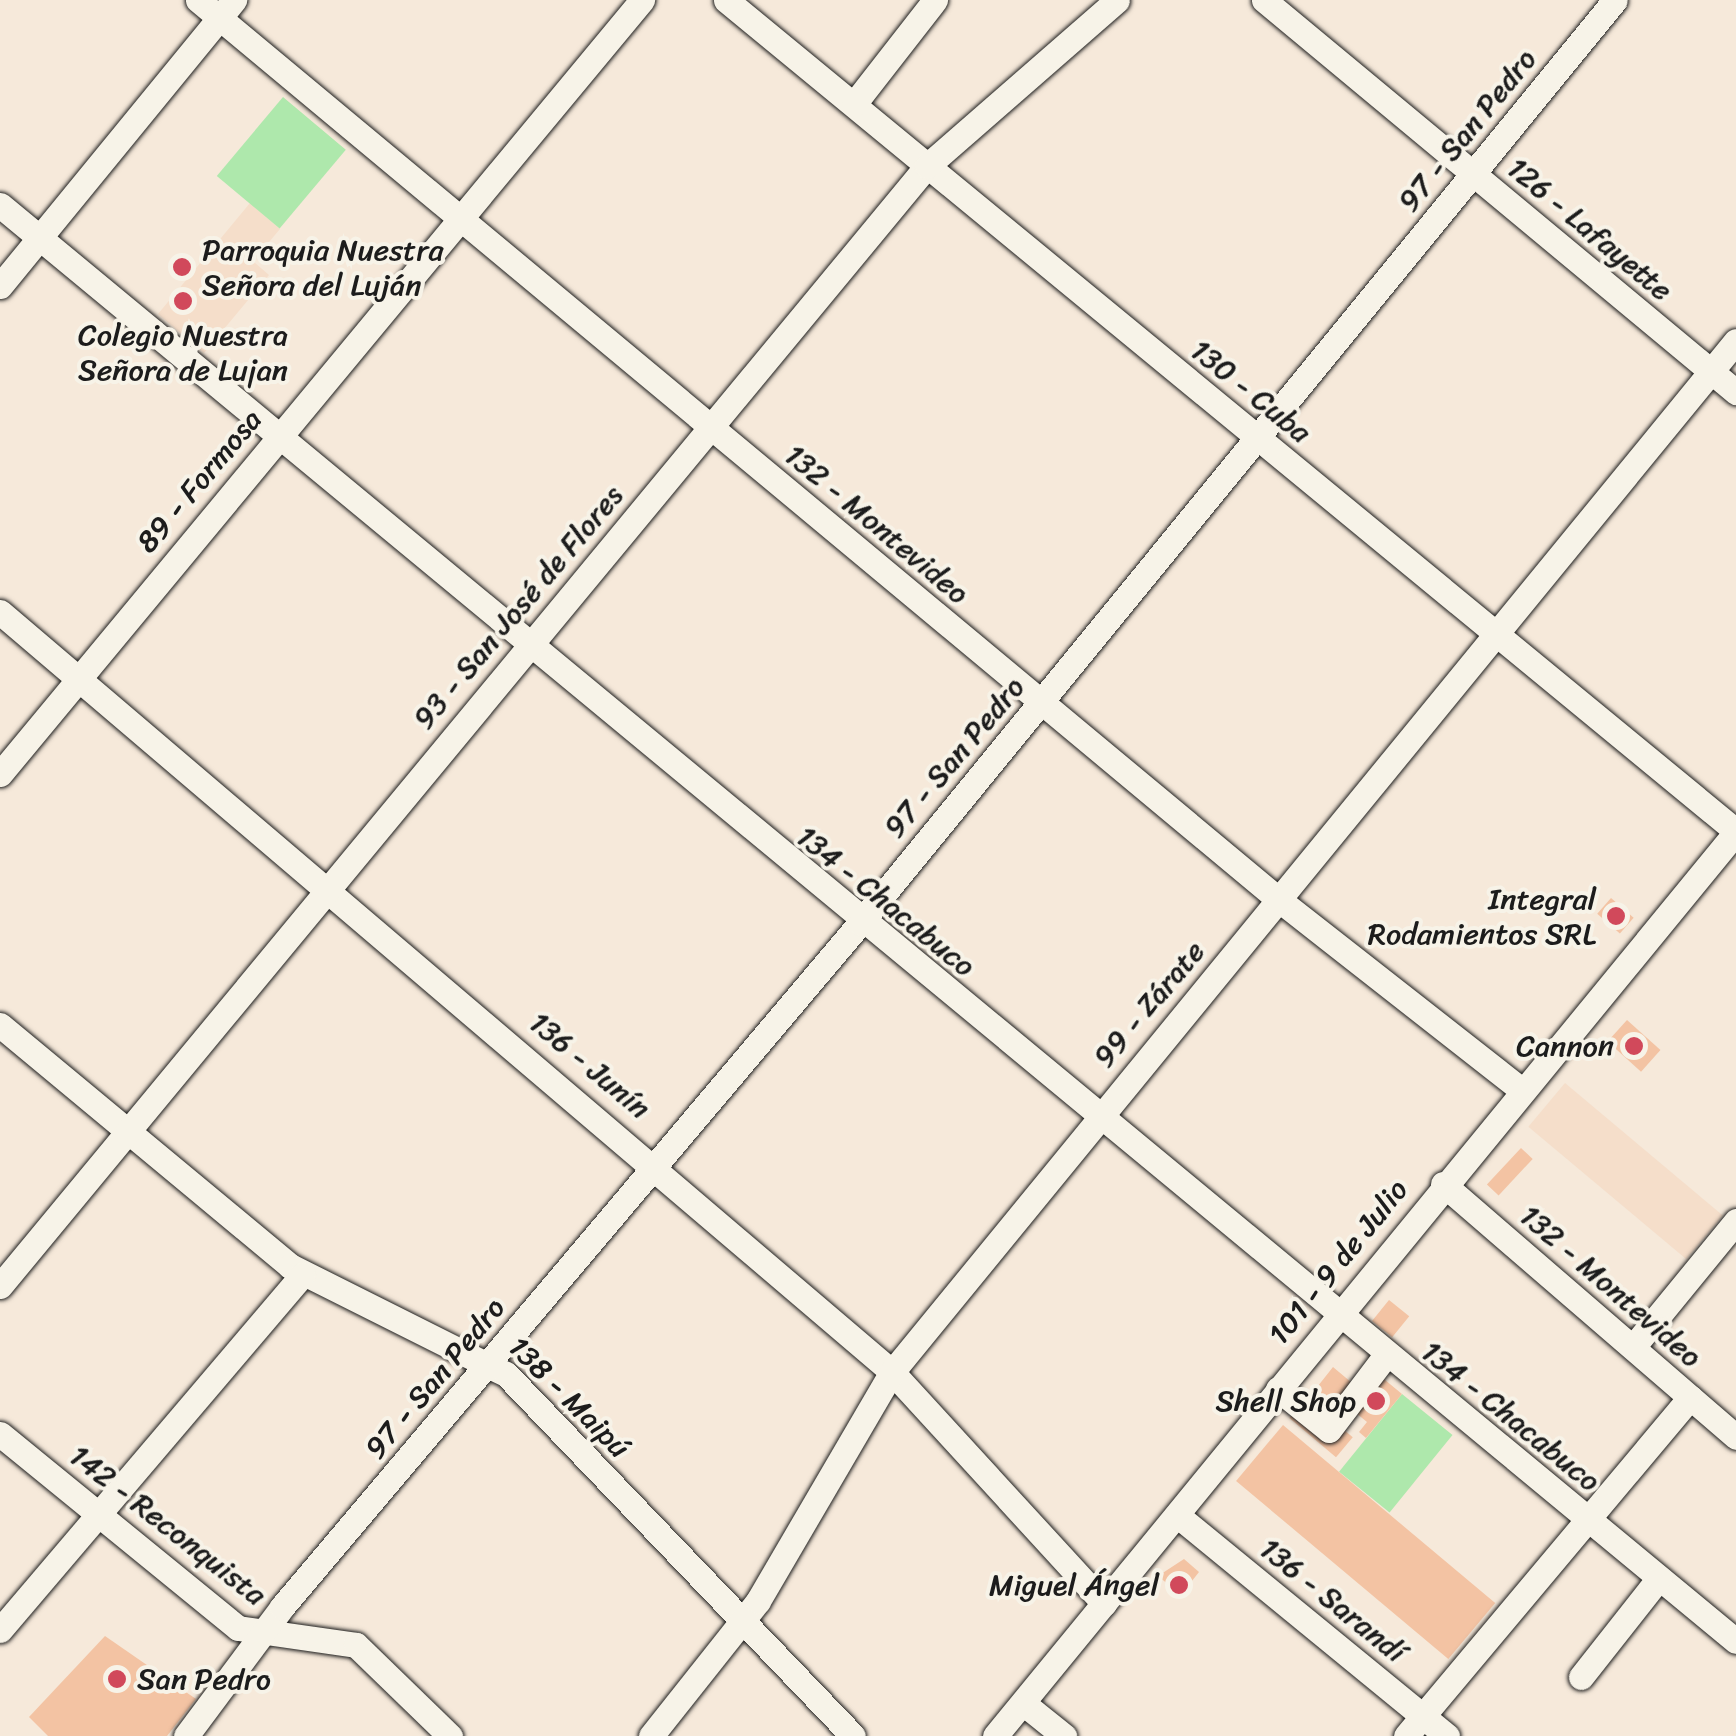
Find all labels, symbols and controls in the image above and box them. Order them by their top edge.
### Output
street label: 97 - San Pedro [1390,41,1544,219]
street label: 126 - Lafayette [1500,150,1680,308]
place label: Parroquia Nuestra Señora del Luján [202,232,443,302]
marker: Parroquia Nuestra Señora del Luján [171,256,193,278]
marker: Colegio Nuestra Señora de Lujan [172,290,194,312]
place label: Colegio Nuestra Señora de Lujan [78,317,288,388]
street label: 130 - Cuba [1184,332,1318,450]
street label: 89 - Formosa [129,402,269,560]
street label: 132 - Montevideo [778,437,976,611]
street label: 93 - San José de Flores [405,478,631,736]
street label: 97 - San Pedro [876,669,1032,845]
street label: 134 - Chacabuco [789,818,983,984]
place label: Integral Rodamientos SRL [1368,881,1596,952]
marker: Integral Rodamientos SRL [1605,905,1627,927]
street label: 99 - Zárate [1086,934,1212,1074]
street label: 136 - Junín [522,1004,658,1126]
place label: Cannon [1516,1028,1614,1064]
marker: Cannon [1623,1035,1645,1057]
street label: 101 - 9 de Julio [1261,1172,1415,1352]
street label: 132 - Montevideo [1513,1197,1709,1375]
street label: 97 - San Pedro [357,1290,513,1466]
street label: 138 - Maipú [501,1329,637,1465]
street label: 134 - Chacabuco [1414,1333,1608,1499]
place label: Shell Shop [1215,1383,1356,1419]
marker: Shell Shop [1365,1390,1387,1412]
street label: 142 - Reconquista [63,1437,273,1613]
street label: 136 - Sarandí [1253,1530,1413,1670]
place label: Miguel Ángel [989,1567,1159,1603]
marker: Miguel Ángel [1168,1574,1190,1596]
place label: San Pedro [137,1661,272,1697]
marker: San Pedro [106,1668,128,1690]

